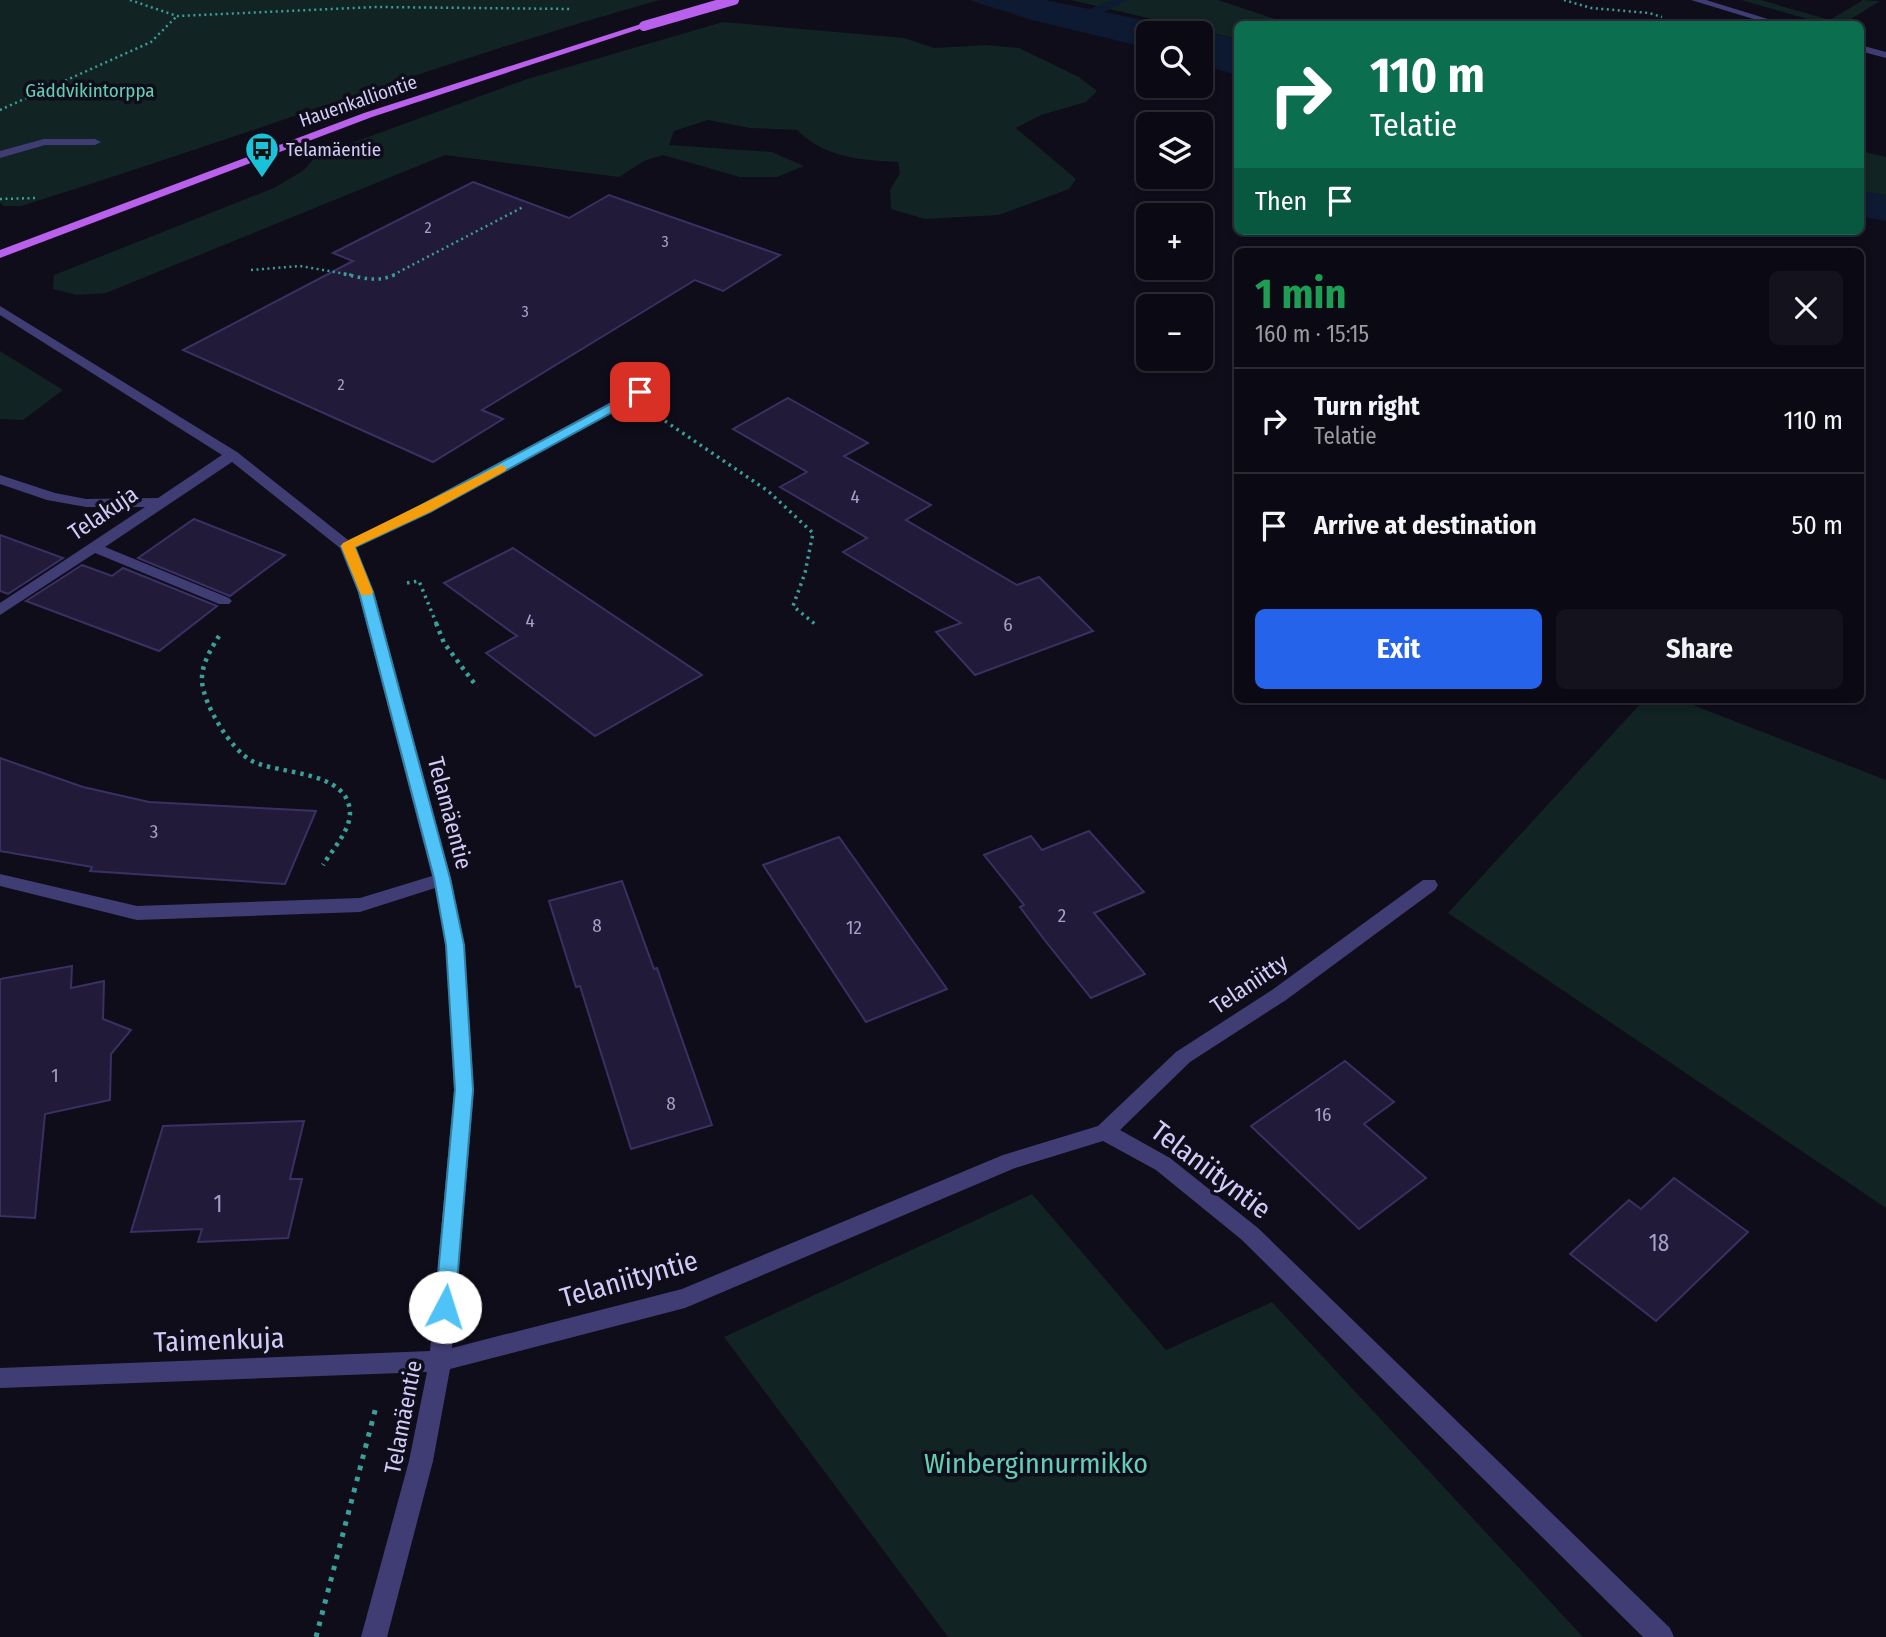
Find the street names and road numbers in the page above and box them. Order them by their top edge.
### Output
street label: Hauenkalliontie [296,70,420,132]
street label: Telakuja [63,480,143,546]
street label: Telamäentie [422,754,478,872]
street label: Telaniitty [1205,948,1293,1020]
street label: Telaniityntie [1145,1114,1277,1226]
street label: Telaniityntie [556,1244,702,1314]
street label: Taimenkuja [153,1321,285,1359]
street label: Telamäentie [378,1358,428,1476]

